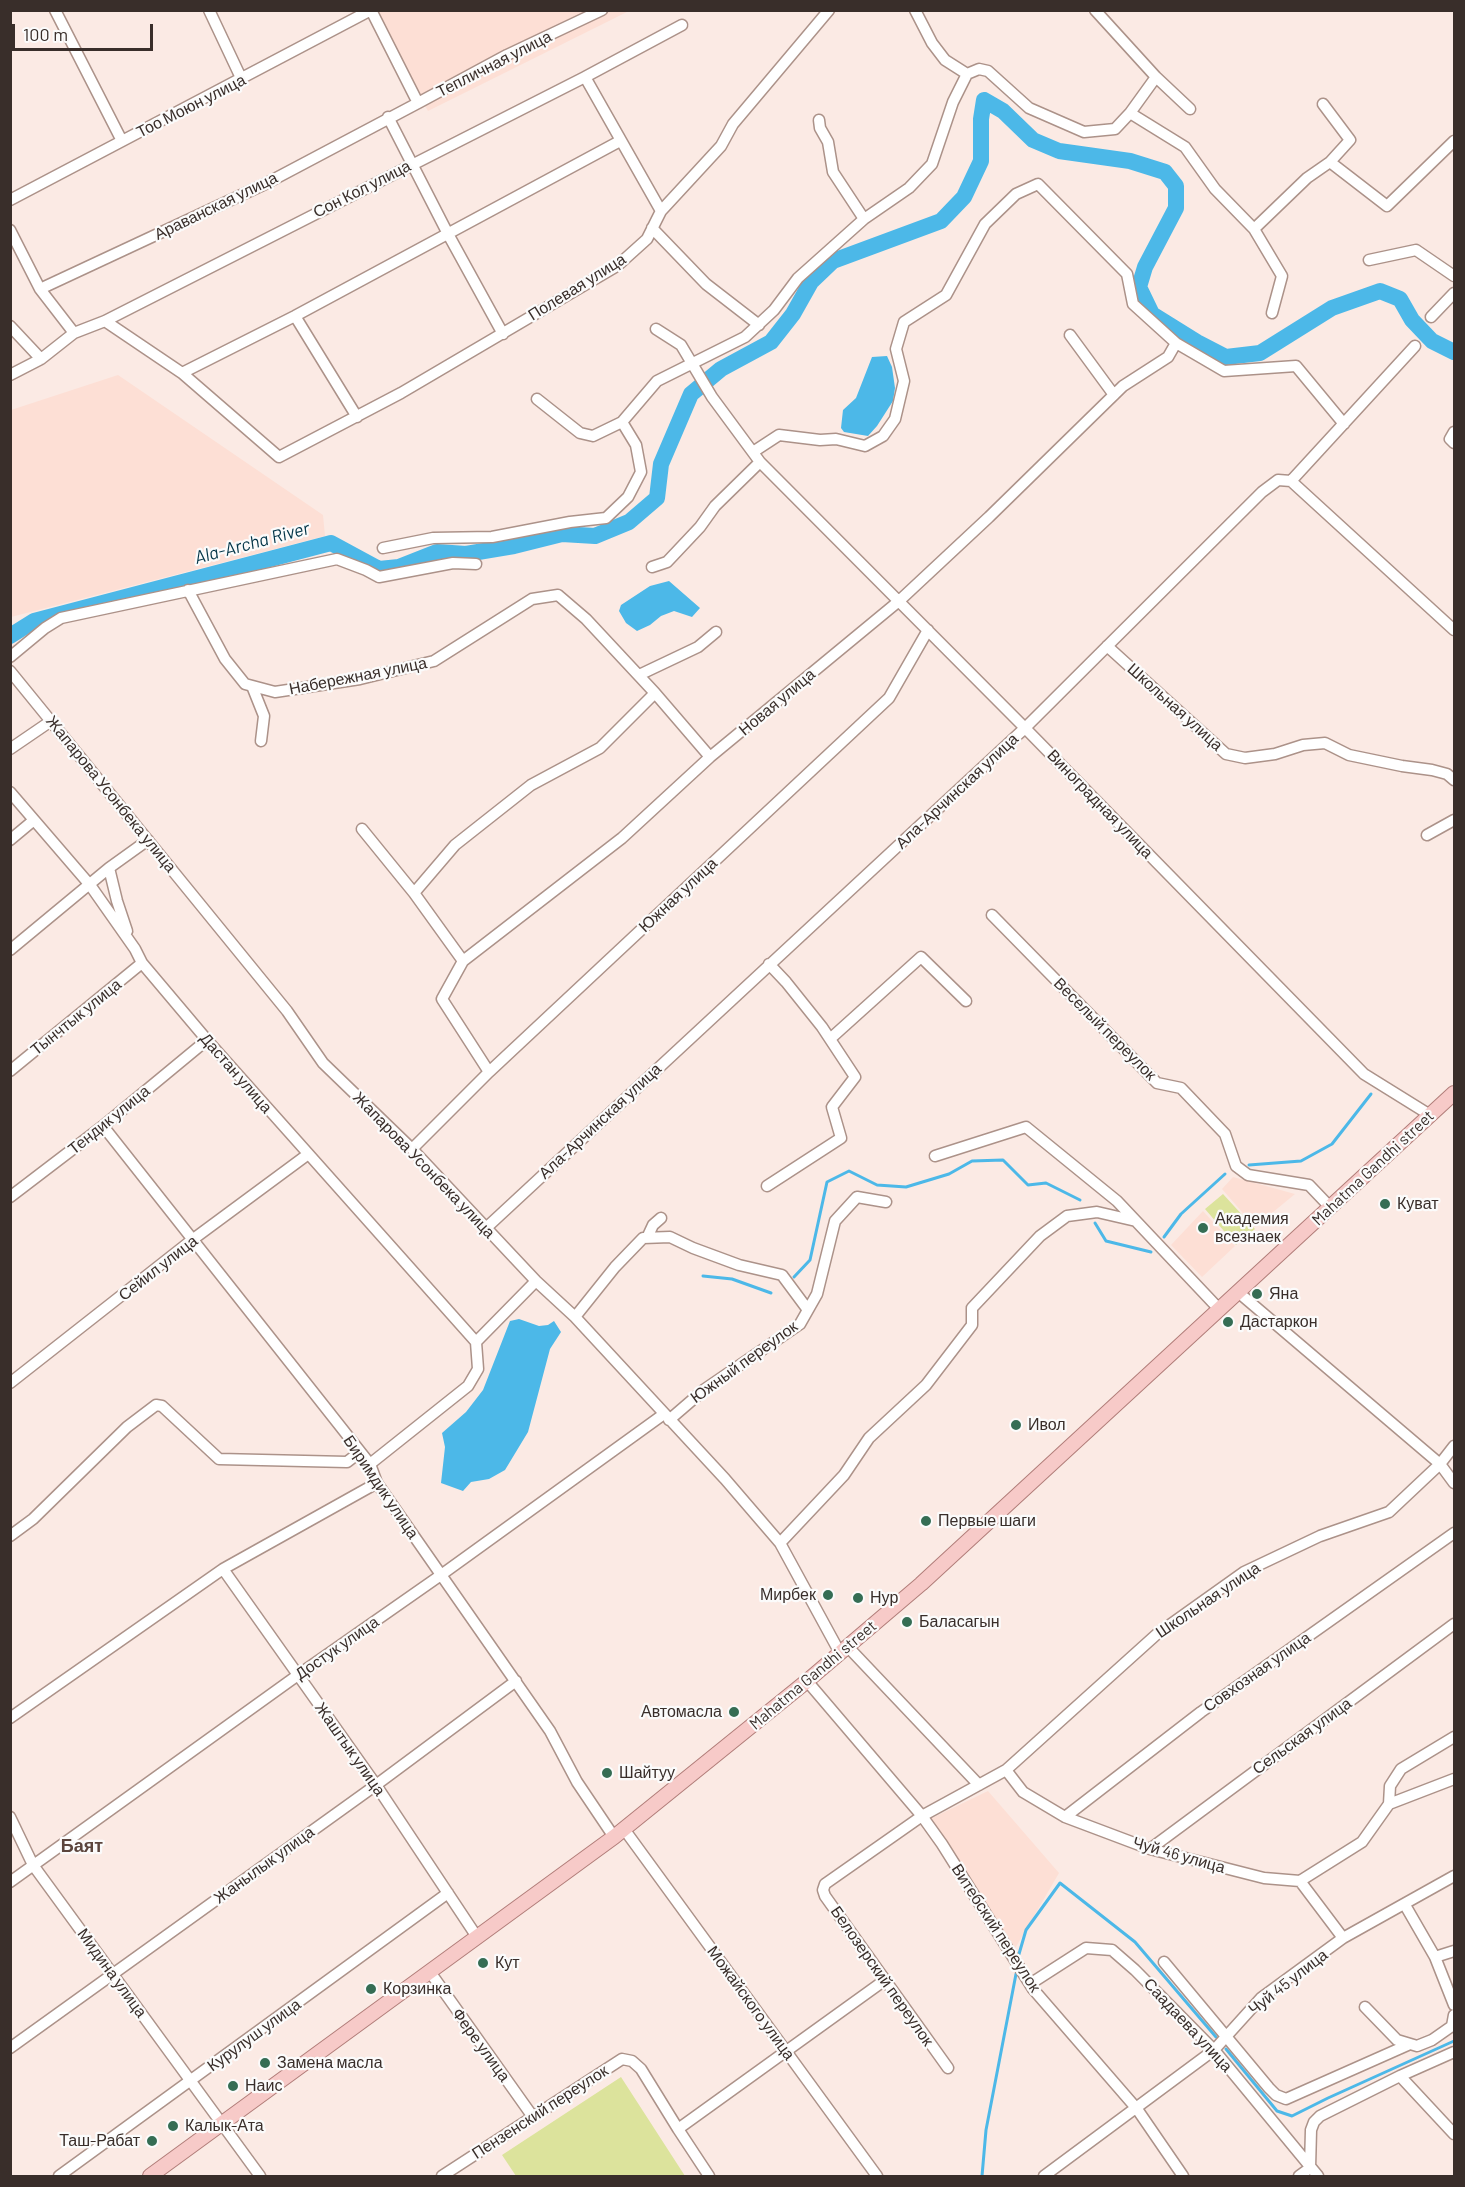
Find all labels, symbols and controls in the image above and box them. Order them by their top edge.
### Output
scale bar [15,12,156,50]
text: 100 m [23,23,68,45]
street label: Тепличная улица [433,27,555,101]
street label: Тоо Моюн улица [133,70,249,142]
street label: Сон Кол улица [310,156,414,222]
street label: Араванская улица [151,168,281,244]
street label: Полевая улица [525,249,629,325]
water label: Ala-Archa River [192,517,312,569]
street label: Набережная улица [287,653,429,699]
street label: Школьная улица [1123,659,1227,755]
street label: Новая улица [735,665,819,739]
street label: Жапарова Усонбека улица [42,712,180,876]
street label: Ала-Арчинская улица [892,729,1022,853]
street label: Виноградная улица [1043,746,1157,862]
street label: Южная улица [635,854,721,936]
street label: Веселый переулок [1050,974,1160,1084]
street label: Тынчтык улица [27,975,125,1059]
street label: Дастан улица [196,1029,276,1117]
street label: Ала-Арчинская улица [535,1059,665,1183]
street label: Тендик улица [64,1081,154,1159]
street label: Жапарова Усонбека улица [349,1088,499,1242]
street label: Mahatma Gandhi street [1308,1106,1438,1230]
place label: Куват [1397,1194,1439,1214]
marker: Куват [1378,1197,1392,1211]
place label: Академия всезнаек [1215,1209,1289,1247]
marker: Академия всезнаек [1196,1221,1210,1235]
street label: Сейил улица [115,1231,201,1305]
place label: Яна [1269,1284,1298,1304]
marker: Яна [1250,1287,1264,1301]
place label: Дастаркон [1240,1312,1318,1332]
marker: Дастаркон [1221,1315,1235,1329]
street label: Южный переулок [687,1317,801,1407]
place label: Ивол [1028,1415,1066,1435]
marker: Ивол [1009,1418,1023,1432]
street label: Биримдик улица [339,1432,423,1542]
place label: Первые шаги [938,1511,1036,1531]
marker: Первые шаги [919,1514,933,1528]
street label: Школьная улица [1152,1558,1264,1642]
place label: Мирбек [760,1585,816,1605]
marker: Мирбек [821,1588,835,1602]
place label: Нур [870,1588,898,1608]
marker: Нур [851,1591,865,1605]
street label: Достук улица [292,1612,382,1684]
place label: Баласагын [919,1612,1000,1632]
marker: Баласагын [900,1615,914,1629]
street label: Mahatma Gandhi street [746,1616,880,1734]
street label: Совхозная улица [1200,1628,1314,1716]
street label: Сельская улица [1249,1694,1355,1778]
street label: Жаштык улица [311,1699,389,1799]
place label: Автомасла [641,1702,722,1722]
marker: Автомасла [727,1705,741,1719]
place label: Шайтуу [619,1763,675,1783]
marker: Шайтуу [600,1766,614,1780]
street label: Жанылык улица [210,1822,318,1908]
street label: Чуй 46 улица [1131,1833,1227,1877]
district label: Баят [61,1835,103,1857]
street label: Витебский переулок [947,1860,1045,1996]
street label: Белозерский переулок [826,1902,938,2050]
street label: Мидина улица [73,1925,151,2021]
street label: Можайского улица [703,1942,799,2064]
street label: Чуй 45 улица [1245,1945,1331,2019]
place label: Кут [495,1953,520,1973]
marker: Кут [476,1956,490,1970]
street label: Саадаева улица [1140,1974,1236,2076]
place label: Корзинка [383,1979,451,1999]
marker: Корзинка [364,1982,378,1996]
street label: Курулуш улица [204,1995,304,2075]
street label: Фере улица [448,2005,514,2085]
place label: Замена масла [277,2053,383,2073]
marker: Замена масла [258,2056,272,2070]
street label: Пензенский переулок [468,2061,612,2163]
place label: Наис [245,2076,282,2096]
marker: Наис [226,2079,240,2093]
place label: Калык-Ата [185,2116,264,2136]
marker: Калык-Ата [166,2119,180,2133]
place label: Таш-Рабат [59,2131,140,2151]
marker: Таш-Рабат [145,2134,159,2148]

